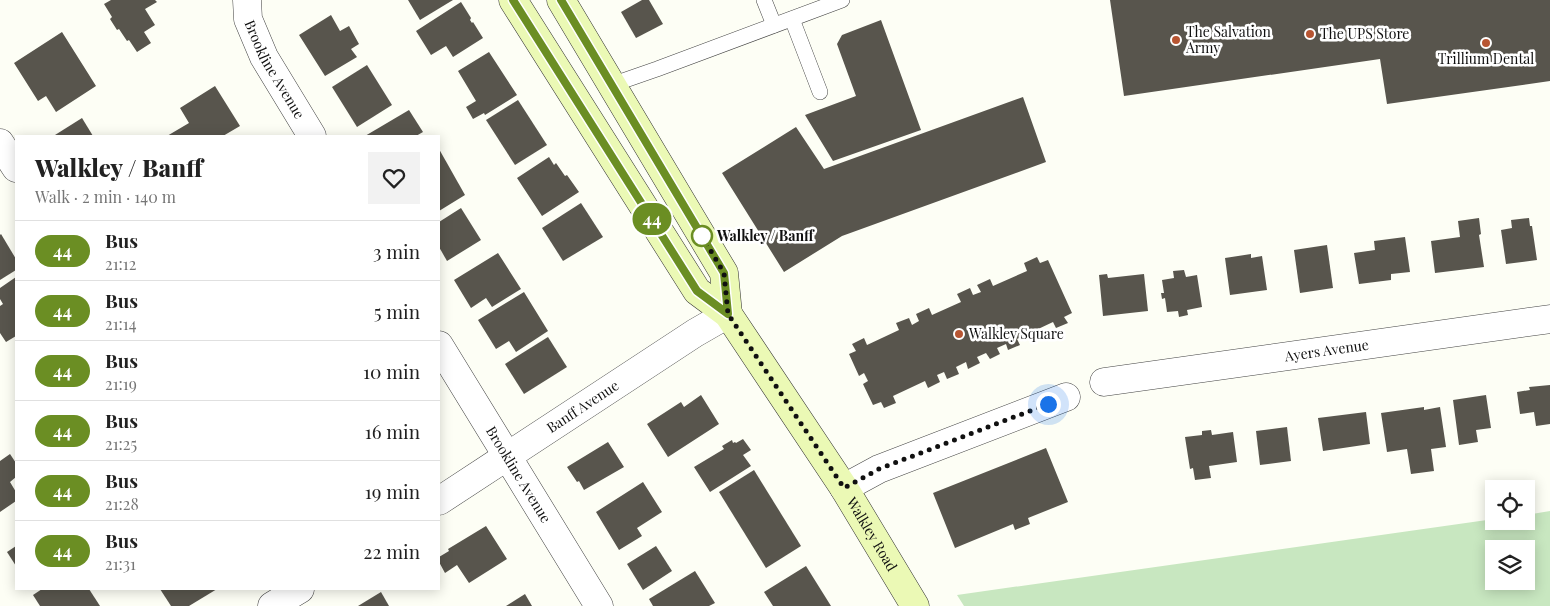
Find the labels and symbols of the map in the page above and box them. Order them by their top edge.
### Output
street label: Brookline Avenue [240,17,309,122]
place label: The Salvation Army [1185,22,1271,57]
place label: The UPS Store [1320,24,1409,43]
marker: The UPS Store [1304,28,1316,40]
marker: The Salvation Army [1170,34,1182,46]
marker: Trillium Dental [1480,37,1492,49]
place label: Trillium Dental [1438,49,1534,68]
line badge: 44 [630,203,674,235]
marker: Walkley / Banff [691,225,713,247]
place label: Walkley / Banff [716,226,815,245]
place label: Walkley Square [968,324,1064,343]
marker: Walkley Square [953,328,965,340]
street label: Ayers Avenue [1283,335,1370,365]
street label: Banff Avenue [543,376,622,437]
your location [1036,392,1061,417]
street label: Brookline Avenue [482,422,556,526]
street label: Walkley Road [842,493,902,575]

